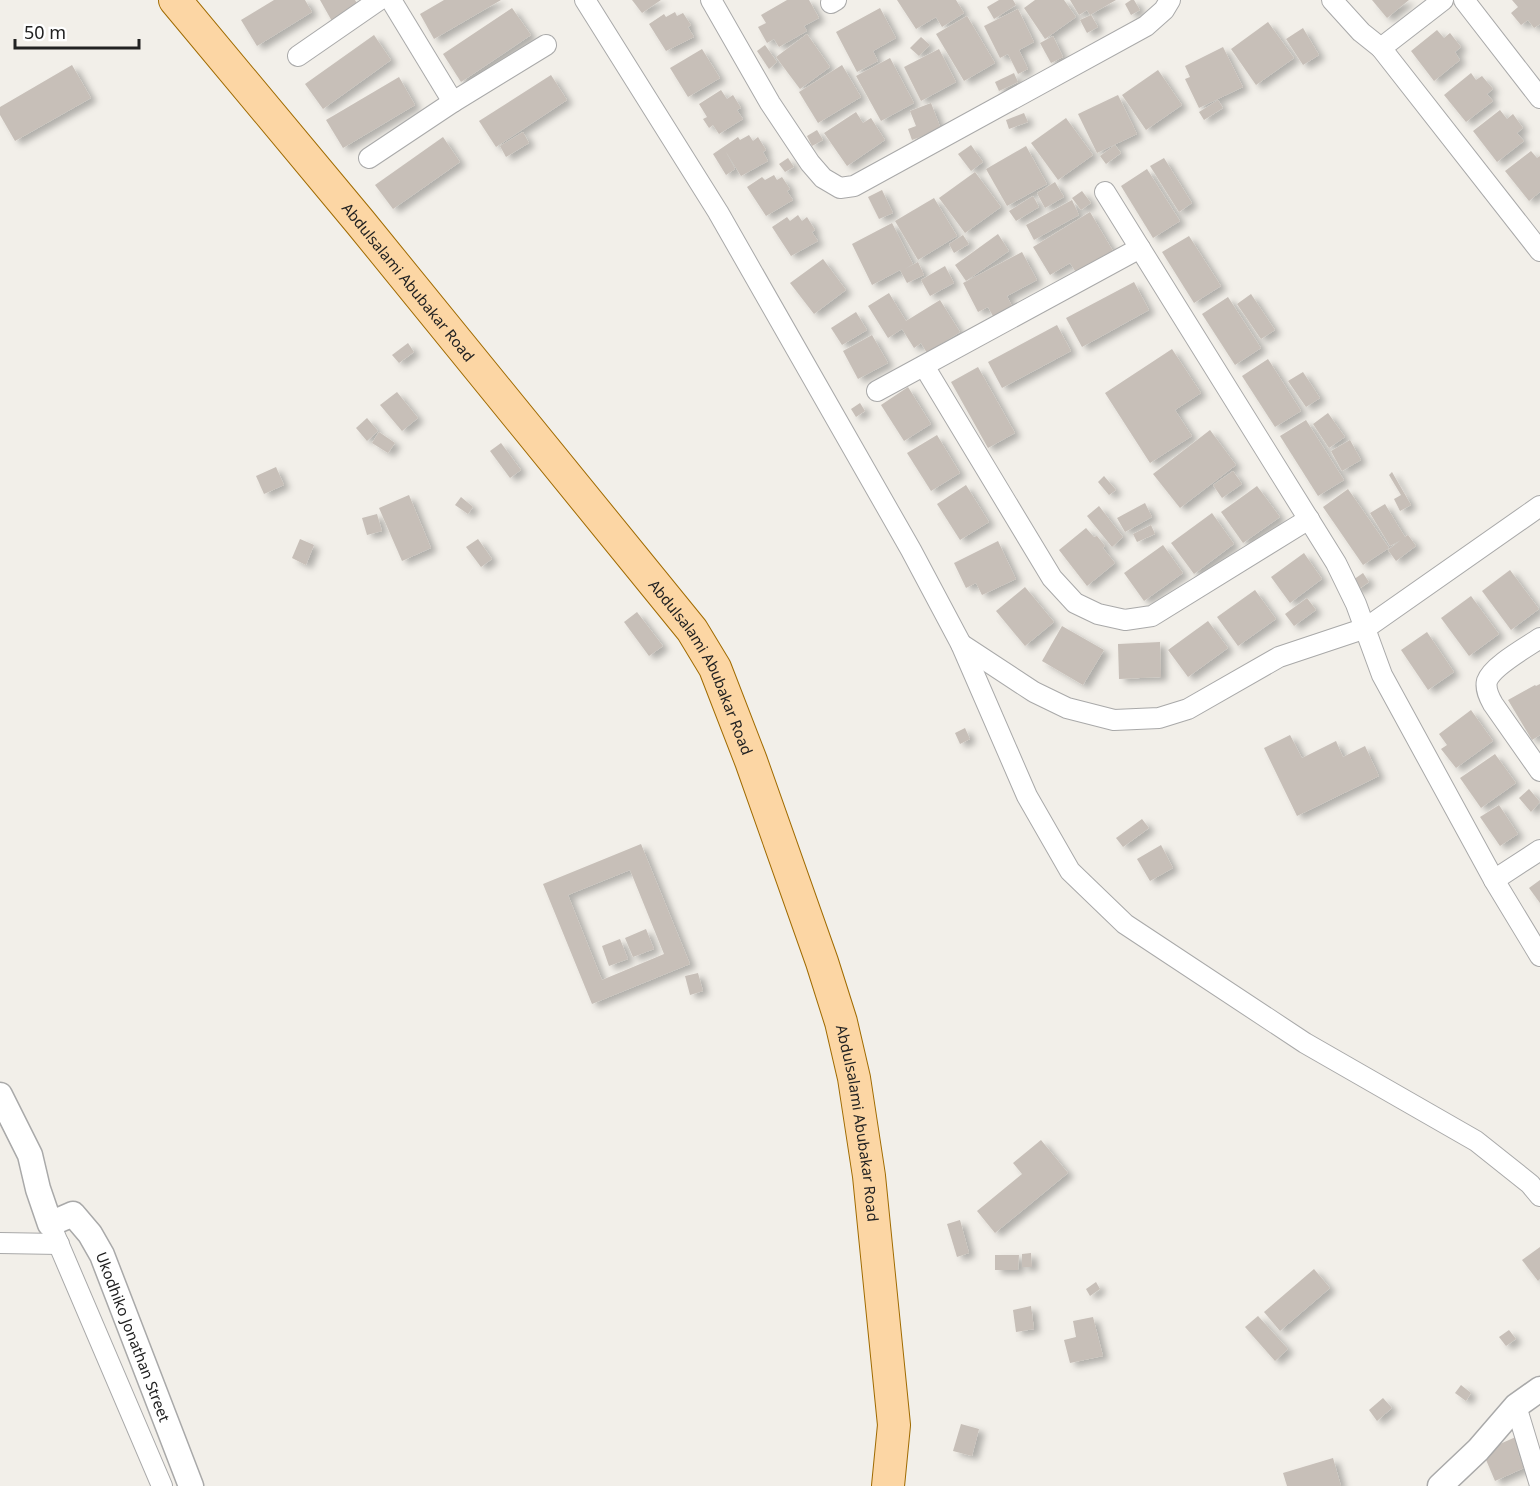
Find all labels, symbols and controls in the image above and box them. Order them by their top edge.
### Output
scale bar [15,12,140,50]
text: 50 m [24,20,66,44]
street label: Abdulsalami Abubakar Road [338,198,479,365]
street label: Abdulsalami Abubakar Road [645,575,758,758]
street label: Abdulsalami Abubakar Road [832,1023,884,1223]
street label: Ukodhiko Jonathan Street [92,1249,175,1425]

